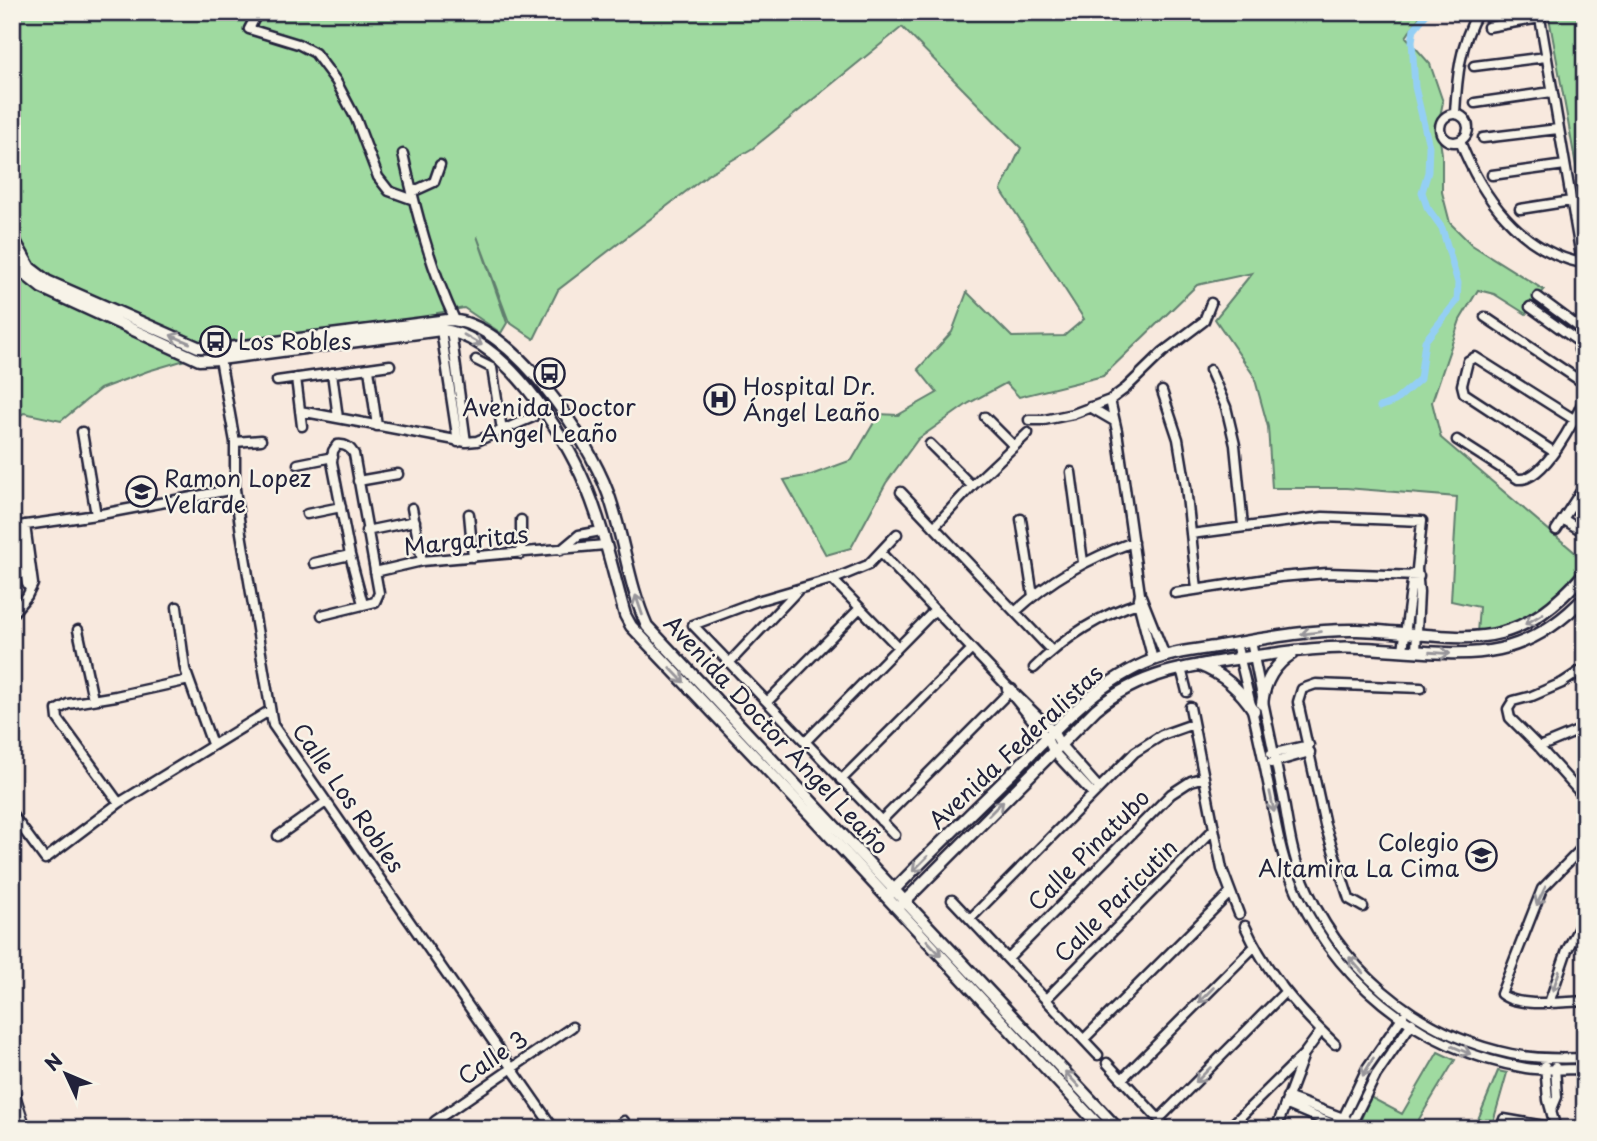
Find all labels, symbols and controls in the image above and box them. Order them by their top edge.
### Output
place label: Los Robles [238,323,351,358]
bus stop icon: Los Robles [198,325,232,359]
one-way arrow [169,332,191,345]
one-way arrow [462,333,482,347]
bus stop icon: Avenida Doctor Angel Leaño [532,357,566,391]
place label: Hospital Dr. Ángel Leaño [743,368,880,429]
hospital icon: Hospital Dr. Ángel Leaño [703,383,737,417]
place label: Avenida Doctor Angel Leaño [462,389,636,450]
place label: Ramon Lopez Velarde [164,460,311,521]
school or university icon: Ramon Lopez Velarde [124,475,158,509]
street label: Margaritas [402,516,530,563]
one-way arrow [632,594,644,616]
street label: Avenida Doctor Ángel Leaño [656,606,898,862]
one-way arrow [1525,612,1545,626]
one-way arrow [1300,627,1323,640]
one-way arrow [1429,647,1451,660]
street label: Avenida Federalistas [920,655,1110,836]
one-way arrow [668,667,685,684]
street label: Calle Los Robles [284,715,414,879]
street label: Calle Pinatubo [1019,780,1157,918]
one-way arrow [1266,790,1280,813]
one-way arrow [988,799,1005,816]
place label: Colegio Altamira La Cima [1258,824,1460,885]
street label: Calle Paricutin [1045,830,1185,970]
school or university icon: Colegio Altamira La Cima [1465,839,1499,873]
one-way arrow [912,855,929,872]
one-way arrow [1533,885,1547,906]
one-way arrow [925,939,942,956]
one-way arrow [1348,956,1364,974]
one-way arrow [1549,970,1561,992]
one-way arrow [1198,986,1215,1003]
street label: Calle 3 [450,1021,534,1093]
north arrow [32,1040,102,1110]
one-way arrow [1450,1044,1471,1057]
text: N [38,1046,68,1077]
one-way arrow [1360,1056,1374,1076]
one-way arrow [1194,1067,1211,1084]
one-way arrow [1063,1071,1080,1088]

